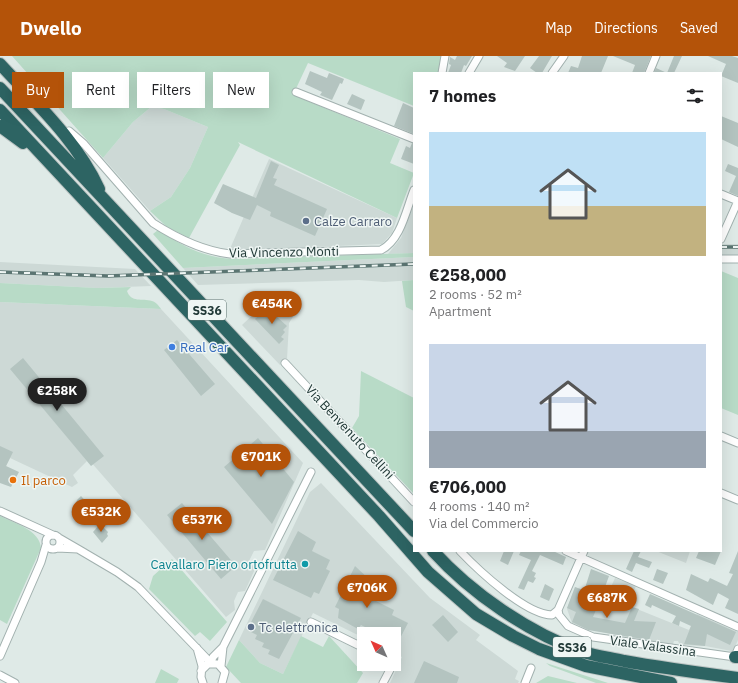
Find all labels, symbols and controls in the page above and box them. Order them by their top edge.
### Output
text: Dwello [20,16,82,40]
text: Map [545,19,572,37]
text: Directions [594,19,658,37]
text: Saved [680,19,718,37]
chip: Buy [12,72,64,108]
chip: Rent [72,72,129,108]
chip: Filters [137,72,205,108]
chip: New [213,72,269,108]
text: 7 homes [429,85,496,107]
icon: filters [684,85,706,107]
icon: home [532,158,604,230]
place label: Calze Carraro [314,213,392,230]
marker: Calze Carraro [301,216,311,226]
street label: Via Vincenzo Monti [229,243,339,261]
text: €258,000 [429,264,506,286]
text: 2 rooms · 52 m² [429,286,522,303]
pin: €454K [244,291,300,325]
text: €454K [252,295,292,312]
road number: SS36 [188,300,226,320]
text: Apartment [429,303,492,320]
place label: Real Car [180,339,229,356]
marker: Real Car [167,342,177,352]
icon: home [532,370,604,442]
pin: €258K [29,378,85,412]
street label: Via Benvenuto Cellini [302,381,398,483]
text: €258K [37,382,77,399]
pin: €701K [233,444,289,478]
text: €701K [241,448,281,465]
place label: Il parco [21,472,66,489]
marker: Il parco [8,475,18,485]
text: €706,000 [429,476,506,498]
text: 4 rooms · 140 m² [429,498,530,515]
pin: €532K [73,499,129,533]
text: €532K [81,503,121,520]
pin: €537K [174,507,230,541]
text: €537K [182,511,222,528]
text: Via del Commercio [429,515,538,532]
place label: Cavallaro Piero ortofrutta [150,556,297,573]
marker: Cavallaro Piero ortofrutta [300,559,310,569]
pin: €706K [339,575,395,609]
text: €706K [347,579,387,596]
pin: €687K [579,585,635,619]
text: €687K [587,589,627,606]
place label: Tc elettronica [259,619,338,636]
marker: Tc elettronica [246,622,256,632]
north arrow [357,627,401,671]
map controls [357,627,401,671]
street label: Viale Valassina [609,632,697,660]
road number: SS36 [553,637,591,657]

